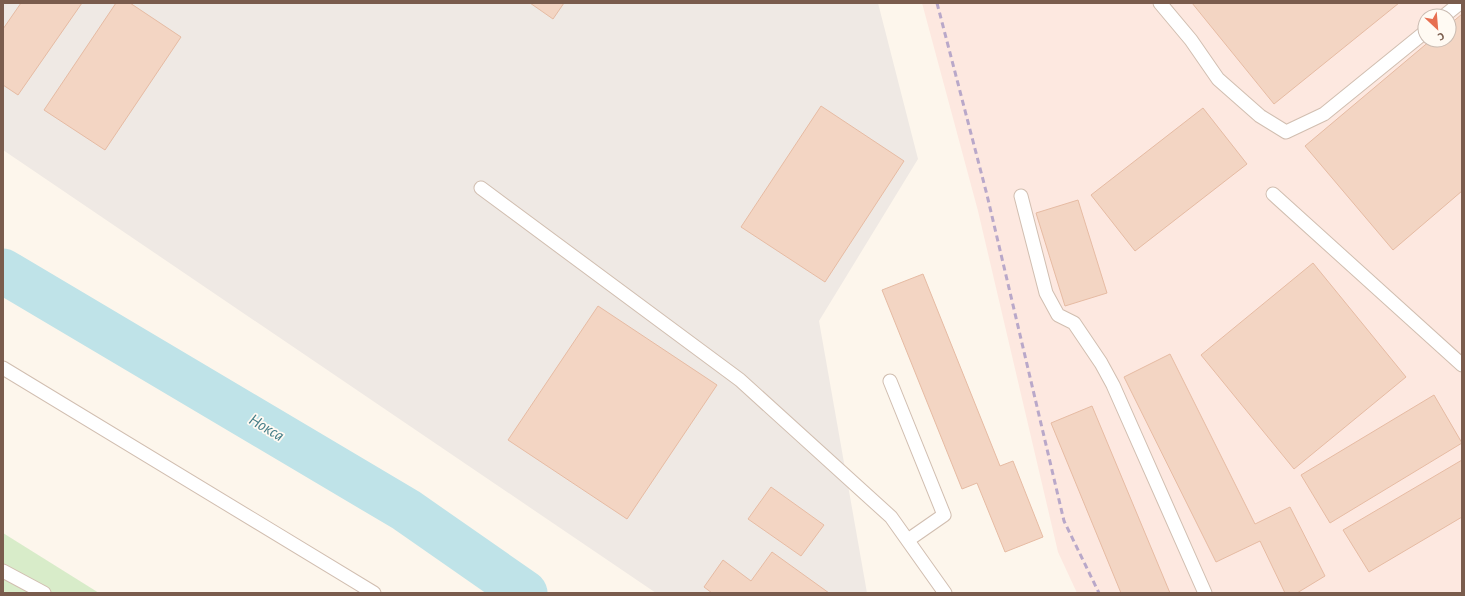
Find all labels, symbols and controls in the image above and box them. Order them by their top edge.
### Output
north arrow [1417,8,1457,48]
text: С [1436,30,1446,43]
water label: Нокса [246,410,287,444]

